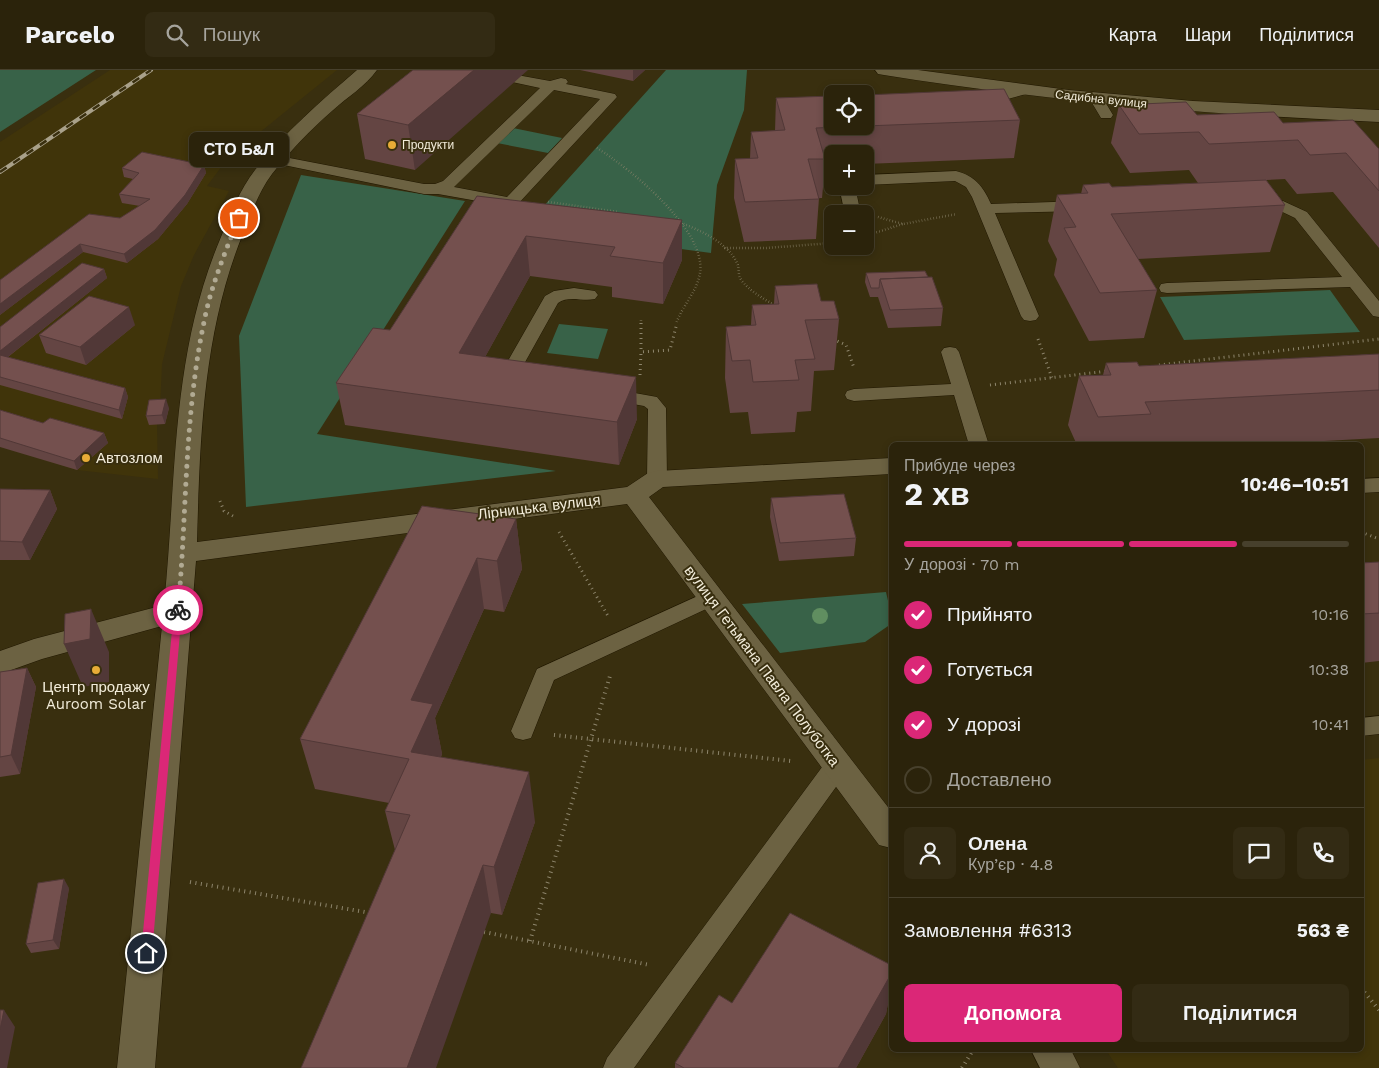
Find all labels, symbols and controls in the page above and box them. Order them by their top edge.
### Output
search box [145,12,495,57]
text: Parcelo [25,21,115,49]
icon: search [163,21,191,49]
text: Пошук [203,23,260,46]
text: Карта [1109,24,1157,45]
text: Шари [1185,24,1231,45]
text: Поділитися [1259,24,1354,45]
map controls [824,85,874,255]
button: locate [824,85,874,135]
street label: Садибна вулиця [1054,87,1148,111]
callout: СТО Б&Л [189,133,289,168]
place label: Продукти [402,138,454,152]
marker: Продукти [386,139,398,151]
text: СТО Б&Л [204,140,274,159]
button: + [824,145,874,195]
pin [218,197,260,239]
icon: bag [225,204,253,232]
button: − [824,205,874,255]
place label: Автозлом [96,449,163,467]
marker: Автозлом [80,452,92,464]
text: Прибуде через [904,456,1015,475]
text: 10:46–10:51 [1241,473,1349,496]
text: 2 хв [904,475,970,513]
street label: Лірницька вулиця [477,491,601,523]
text: У дорозі · 70 m [904,555,1020,574]
street label: вулиця Гетьмана Павла Полуботка [681,562,844,770]
courier [153,585,203,635]
icon: bike [164,596,192,624]
icon: check [904,601,932,629]
text: Прийнято [947,603,1032,626]
text: 10:16 [1312,605,1349,624]
icon: check [904,656,932,684]
text: Готується [947,658,1033,681]
text: 10:38 [1309,660,1349,679]
marker: Центр продажу Auroom Solar [90,664,102,676]
place label: Центр продажу Auroom Solar [42,678,150,713]
icon: check [904,711,932,739]
text: У дорозі [947,713,1021,736]
text: 10:41 [1312,715,1349,734]
text: Доставлено [947,768,1052,791]
button: person [904,827,956,879]
button: chat [1233,827,1285,879]
button: phone [1297,827,1349,879]
text: Олена [968,832,1027,855]
text: Кур’єр · 4.8 [968,855,1053,874]
text: Замовлення #6313 [904,919,1072,942]
text: 563 ₴ [1297,919,1349,942]
pin [125,932,167,974]
icon: home [132,939,160,967]
button: Допомога [904,984,1122,1042]
button: Поділитися [1132,984,1349,1042]

